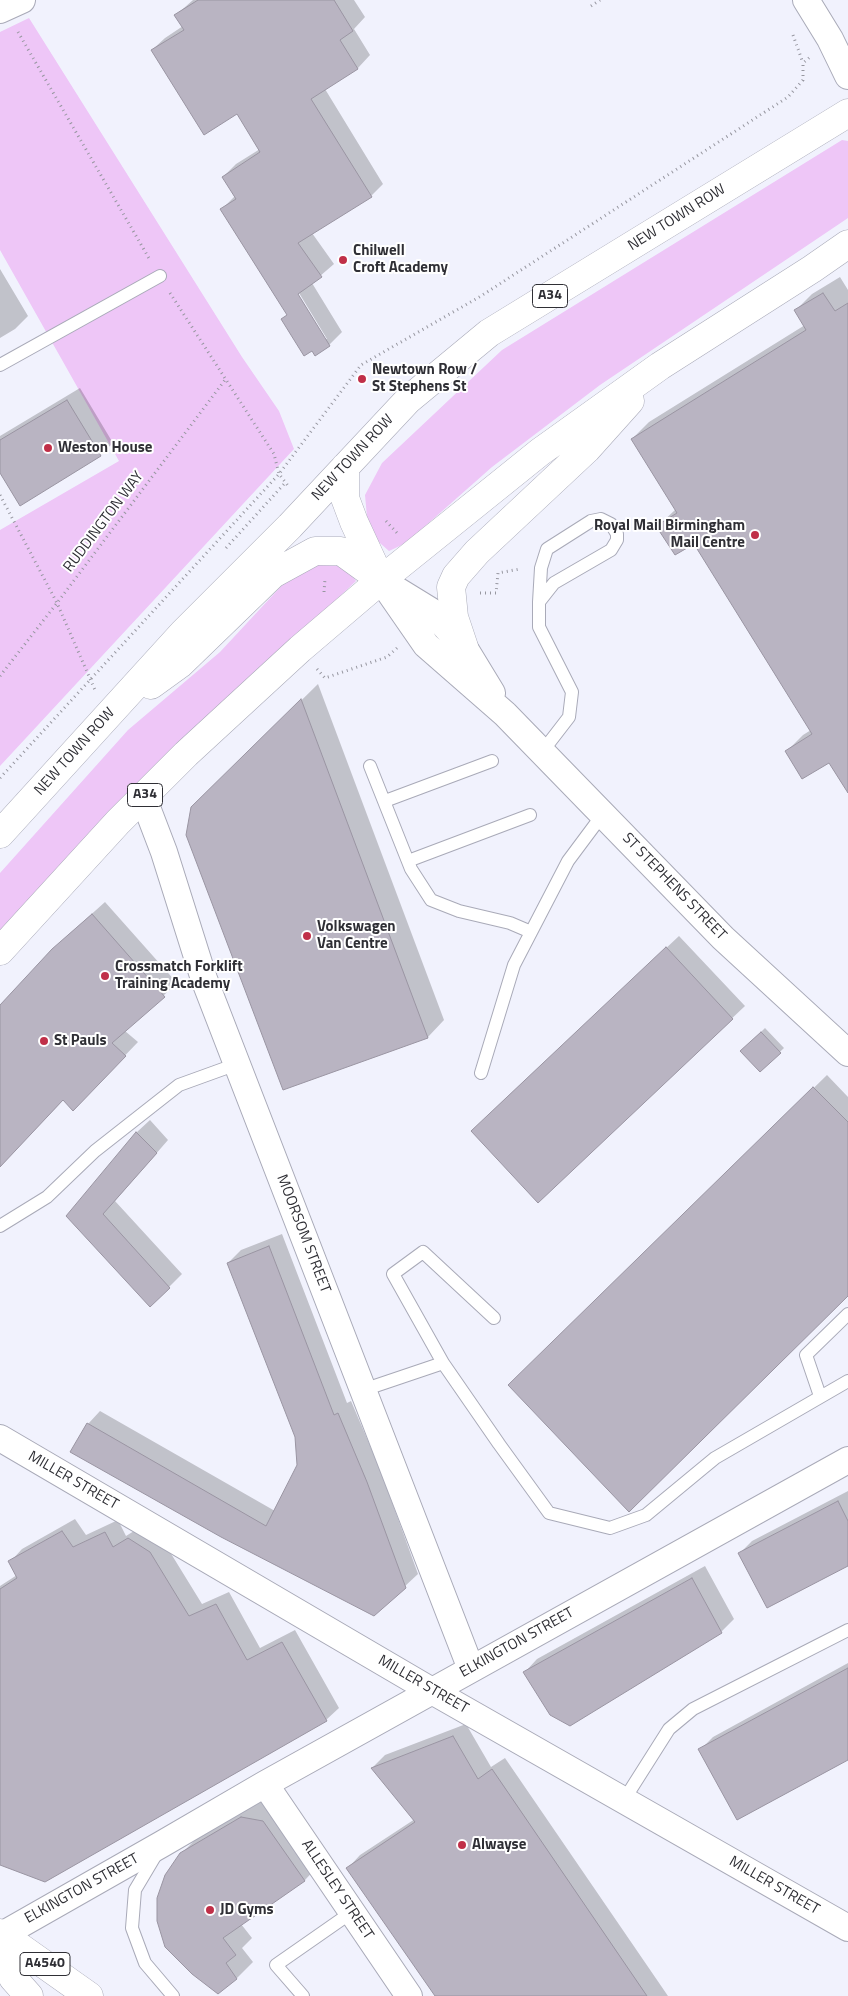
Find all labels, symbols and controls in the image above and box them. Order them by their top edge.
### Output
street label: NEW TOWN ROW [625,181,729,255]
place label: Chilwell Croft Academy [353,242,448,277]
marker: Chilwell Croft Academy [337,254,349,266]
road number: A34 [532,284,568,308]
place label: Newtown Row / St Stephens St [372,361,477,396]
marker: Newtown Row / St Stephens St [356,373,368,385]
street label: NEW TOWN ROW [308,411,398,505]
place label: Weston House [58,439,152,457]
marker: Weston House [42,442,54,454]
street label: RUDDINGTON WAY [60,468,148,576]
place label: Royal Mail Birmingham Mail Centre [594,517,745,552]
marker: Royal Mail Birmingham Mail Centre [749,529,761,541]
street label: NEW TOWN ROW [31,705,119,799]
road number: A34 [128,784,162,806]
street label: ST STEPHENS STREET [618,830,730,944]
place label: Volkswagen Van Centre [317,918,396,953]
marker: Volkswagen Van Centre [301,930,313,942]
place label: Crossmatch Forklift Training Academy [115,958,243,993]
marker: Crossmatch Forklift Training Academy [99,970,111,982]
place label: St Pauls [54,1032,107,1050]
marker: St Pauls [38,1035,50,1047]
street label: MOORSOM STREET [272,1172,334,1296]
street label: MILLER STREET [25,1448,121,1514]
street label: ELKINGTON STREET [457,1604,577,1682]
street label: MILLER STREET [375,1652,471,1718]
place label: Alwayse [472,1836,526,1854]
street label: ALLESLEY STREET [297,1837,377,1943]
marker: Alwayse [456,1839,468,1851]
street label: ELKINGTON STREET [22,1850,142,1928]
street label: MILLER STREET [726,1853,822,1919]
place label: JD Gyms [220,1901,274,1919]
marker: JD Gyms [204,1904,216,1916]
road number: A4540 [20,1952,70,1976]

